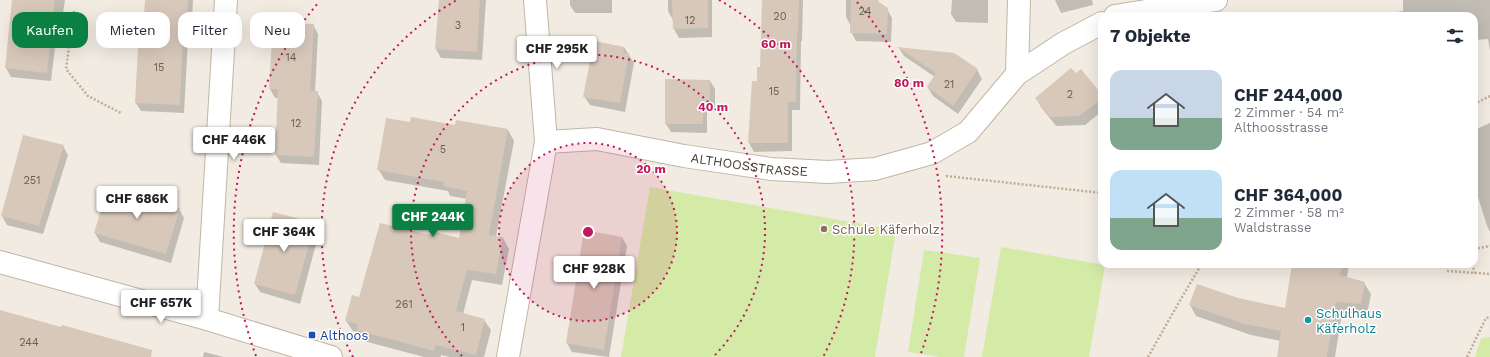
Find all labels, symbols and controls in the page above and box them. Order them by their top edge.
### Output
house number: 24 [859,5,872,18]
house number: 20 [773,10,787,23]
chip: Kaufen [12,12,88,48]
chip: Mieten [96,12,170,48]
chip: Filter [178,12,242,48]
chip: Neu [250,12,305,48]
house number: 12 [685,14,695,27]
house number: 3 [455,19,461,32]
icon: filters [1444,25,1466,47]
text: 7 Objekte [1110,26,1191,46]
pin: CHF 295K [516,36,598,70]
text: 60 m [761,37,791,51]
text: CHF 295K [526,41,588,56]
house number: 14 [285,51,297,64]
house number: 15 [154,61,164,74]
text: 80 m [894,76,924,90]
house number: 21 [944,78,954,91]
house number: 15 [769,85,779,98]
text: CHF 244,000 [1234,85,1343,105]
icon: home [1142,86,1190,134]
house number: 2 [1067,88,1073,101]
text: 40 m [698,100,728,114]
text: 2 Zimmer · 54 m² [1234,105,1344,120]
house number: 12 [291,117,301,130]
text: Althoosstrasse [1234,120,1328,135]
pin: CHF 446K [193,127,275,161]
text: CHF 446K [202,132,266,147]
house number: 5 [440,143,446,156]
street label: ALTHOOSSTRASSE [690,150,808,179]
text: 20 m [636,162,666,176]
house number: 251 [23,174,41,187]
text: CHF 364,000 [1234,185,1342,205]
pin: CHF 686K [96,186,178,220]
icon: home [1142,186,1190,234]
text: CHF 686K [105,191,169,206]
pin: CHF 244K [392,204,474,238]
text: 2 Zimmer · 58 m² [1234,205,1344,220]
text: CHF 244K [401,209,465,224]
pin: CHF 364K [243,219,325,253]
text: Waldstrasse [1234,220,1311,235]
place label: Schule Käferholz [832,222,940,237]
text: CHF 364K [252,224,316,239]
marker: Schule Käferholz [819,224,829,234]
centre of rings [581,225,595,239]
pin: CHF 928K [553,256,635,290]
text: CHF 928K [563,261,625,276]
pin: CHF 657K [120,290,202,324]
text: CHF 657K [130,295,192,310]
house number: 261 [395,298,413,311]
place label: Schulhaus Käferholz [1316,306,1382,336]
marker: Schulhaus Käferholz [1303,315,1313,325]
house number: 1 [461,321,465,334]
place label: Althoos [320,328,368,343]
marker: Althoos [307,330,317,340]
house number: 244 [19,336,39,349]

